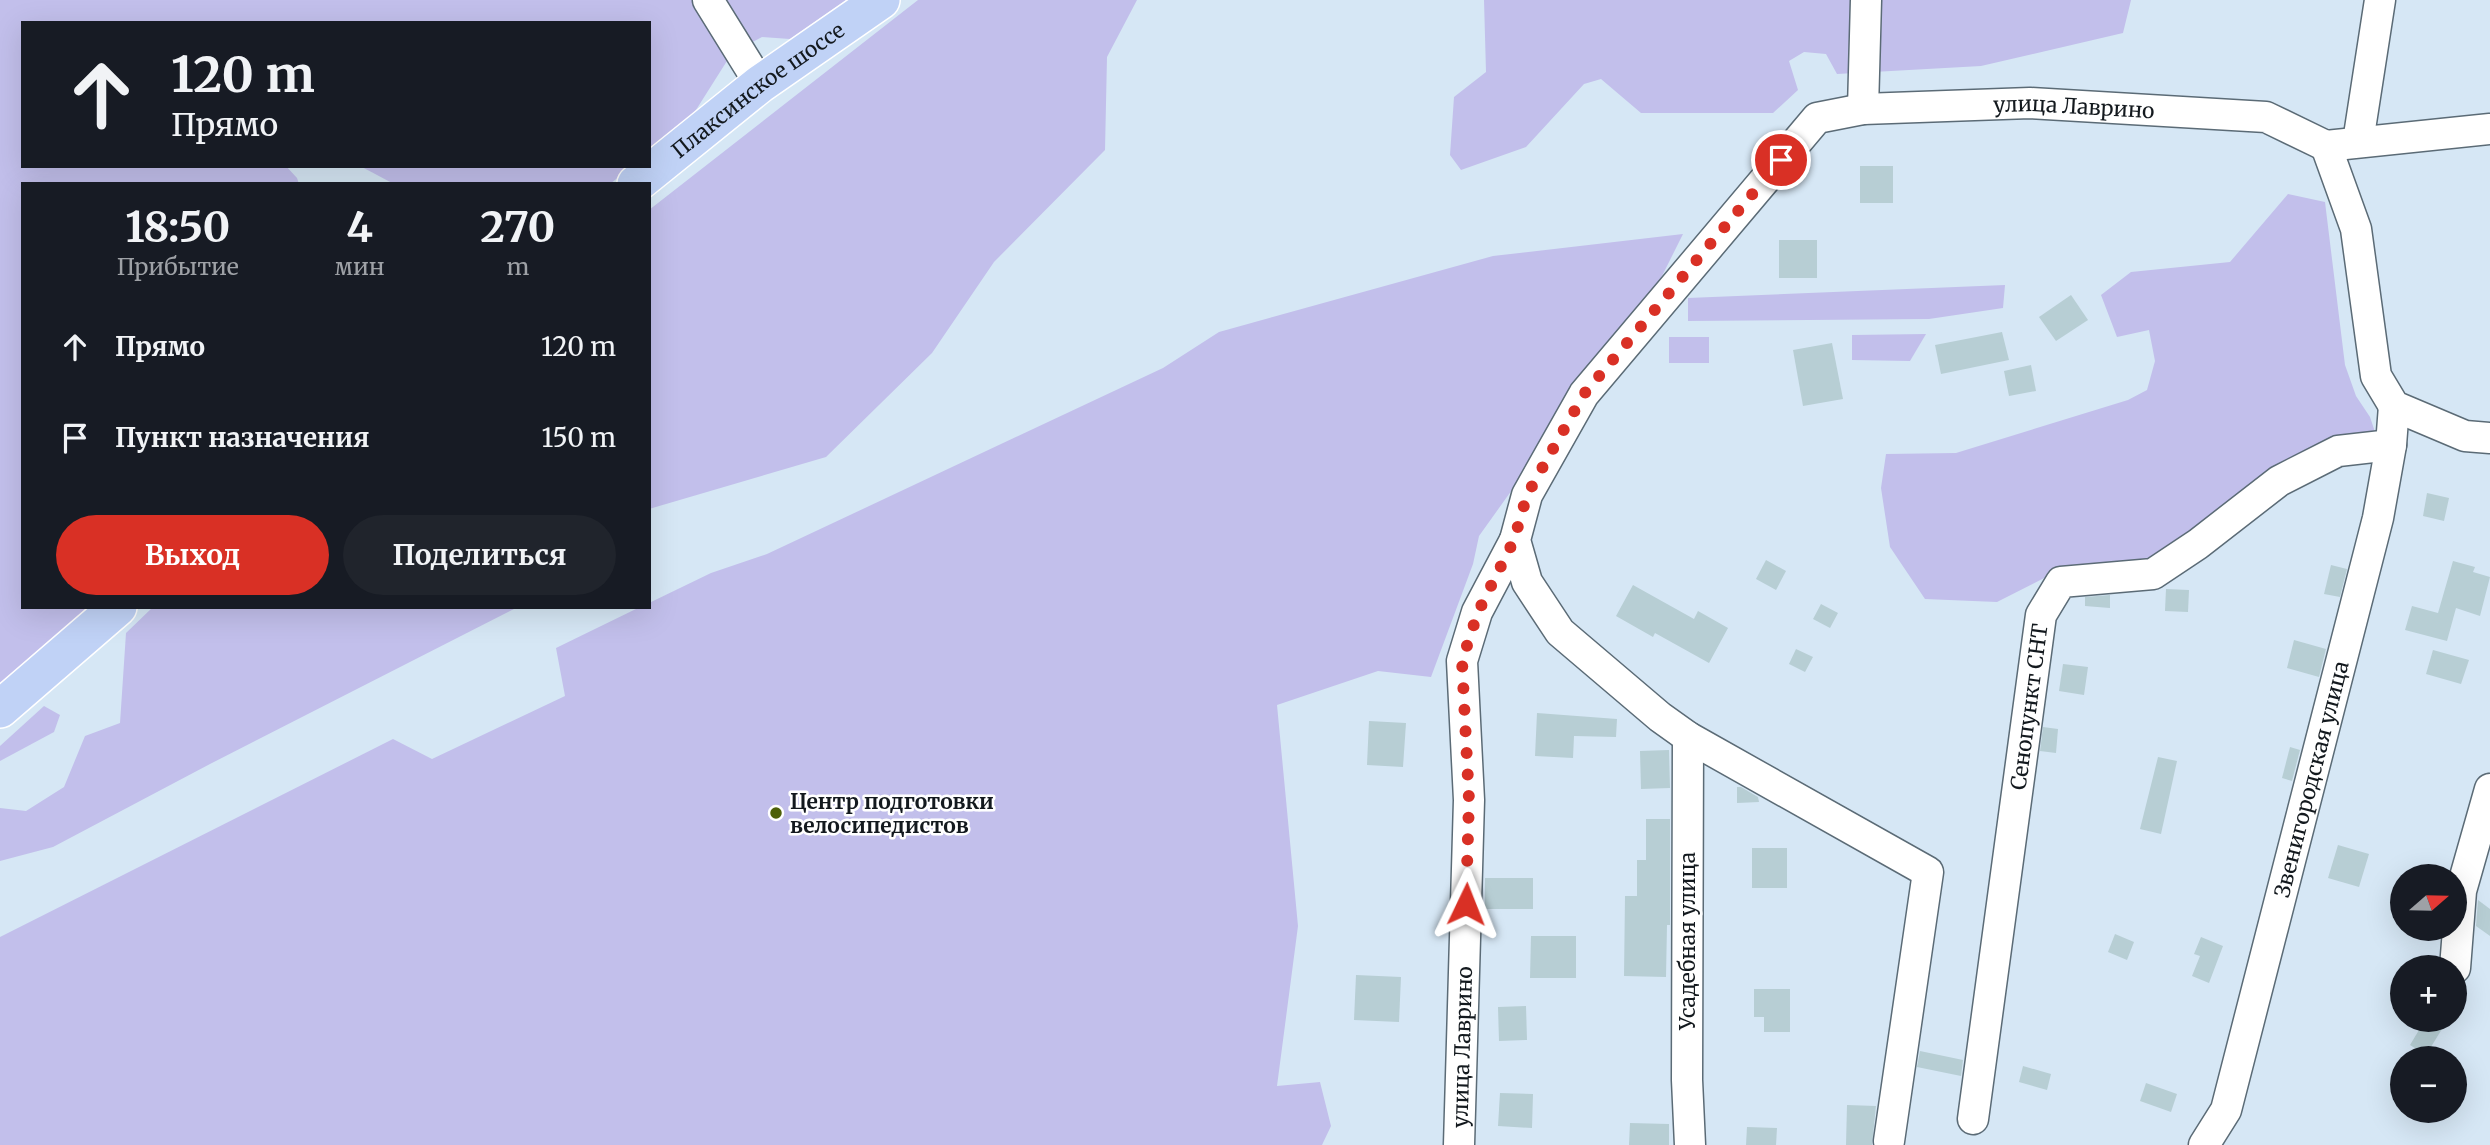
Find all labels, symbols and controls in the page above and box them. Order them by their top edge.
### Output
street label: Плаксинское шоссе [666,16,849,164]
text: 120 m [171,44,315,105]
icon: ahead [56,49,147,140]
street label: улица Лаврино [1993,89,2155,124]
text: Прямо [171,105,278,145]
pin [1751,130,1811,190]
icon: arrive [1762,141,1800,179]
text: 18:50 [125,201,230,253]
text: 4 [346,201,373,253]
text: 270 [480,201,555,253]
text: Прибытие [117,252,239,281]
text: мин [334,252,385,281]
text: m [506,252,529,281]
icon: ahead [56,328,94,366]
text: Прямо [115,330,205,363]
text: 120 m [541,330,616,363]
icon: arrive [56,419,94,457]
text: Пункт назначения [115,421,369,454]
text: 150 m [542,421,616,454]
button: Выход [56,515,329,595]
button: Поделиться [343,515,616,595]
street label: Сенопункт СНТ [2004,622,2053,792]
street label: Звенигородская улица [2268,658,2354,900]
place label: Центр подготовки велосипедистов [790,788,994,839]
marker: Центр подготовки велосипедистов [768,805,784,821]
street label: Усадебная улица [1674,852,1701,1031]
north arrow [2390,864,2468,942]
map controls [2390,864,2467,1123]
position arrow [1429,867,1503,941]
button: + [2390,955,2467,1032]
street label: улица Лаврино [1446,966,1478,1128]
button: − [2390,1046,2467,1123]

